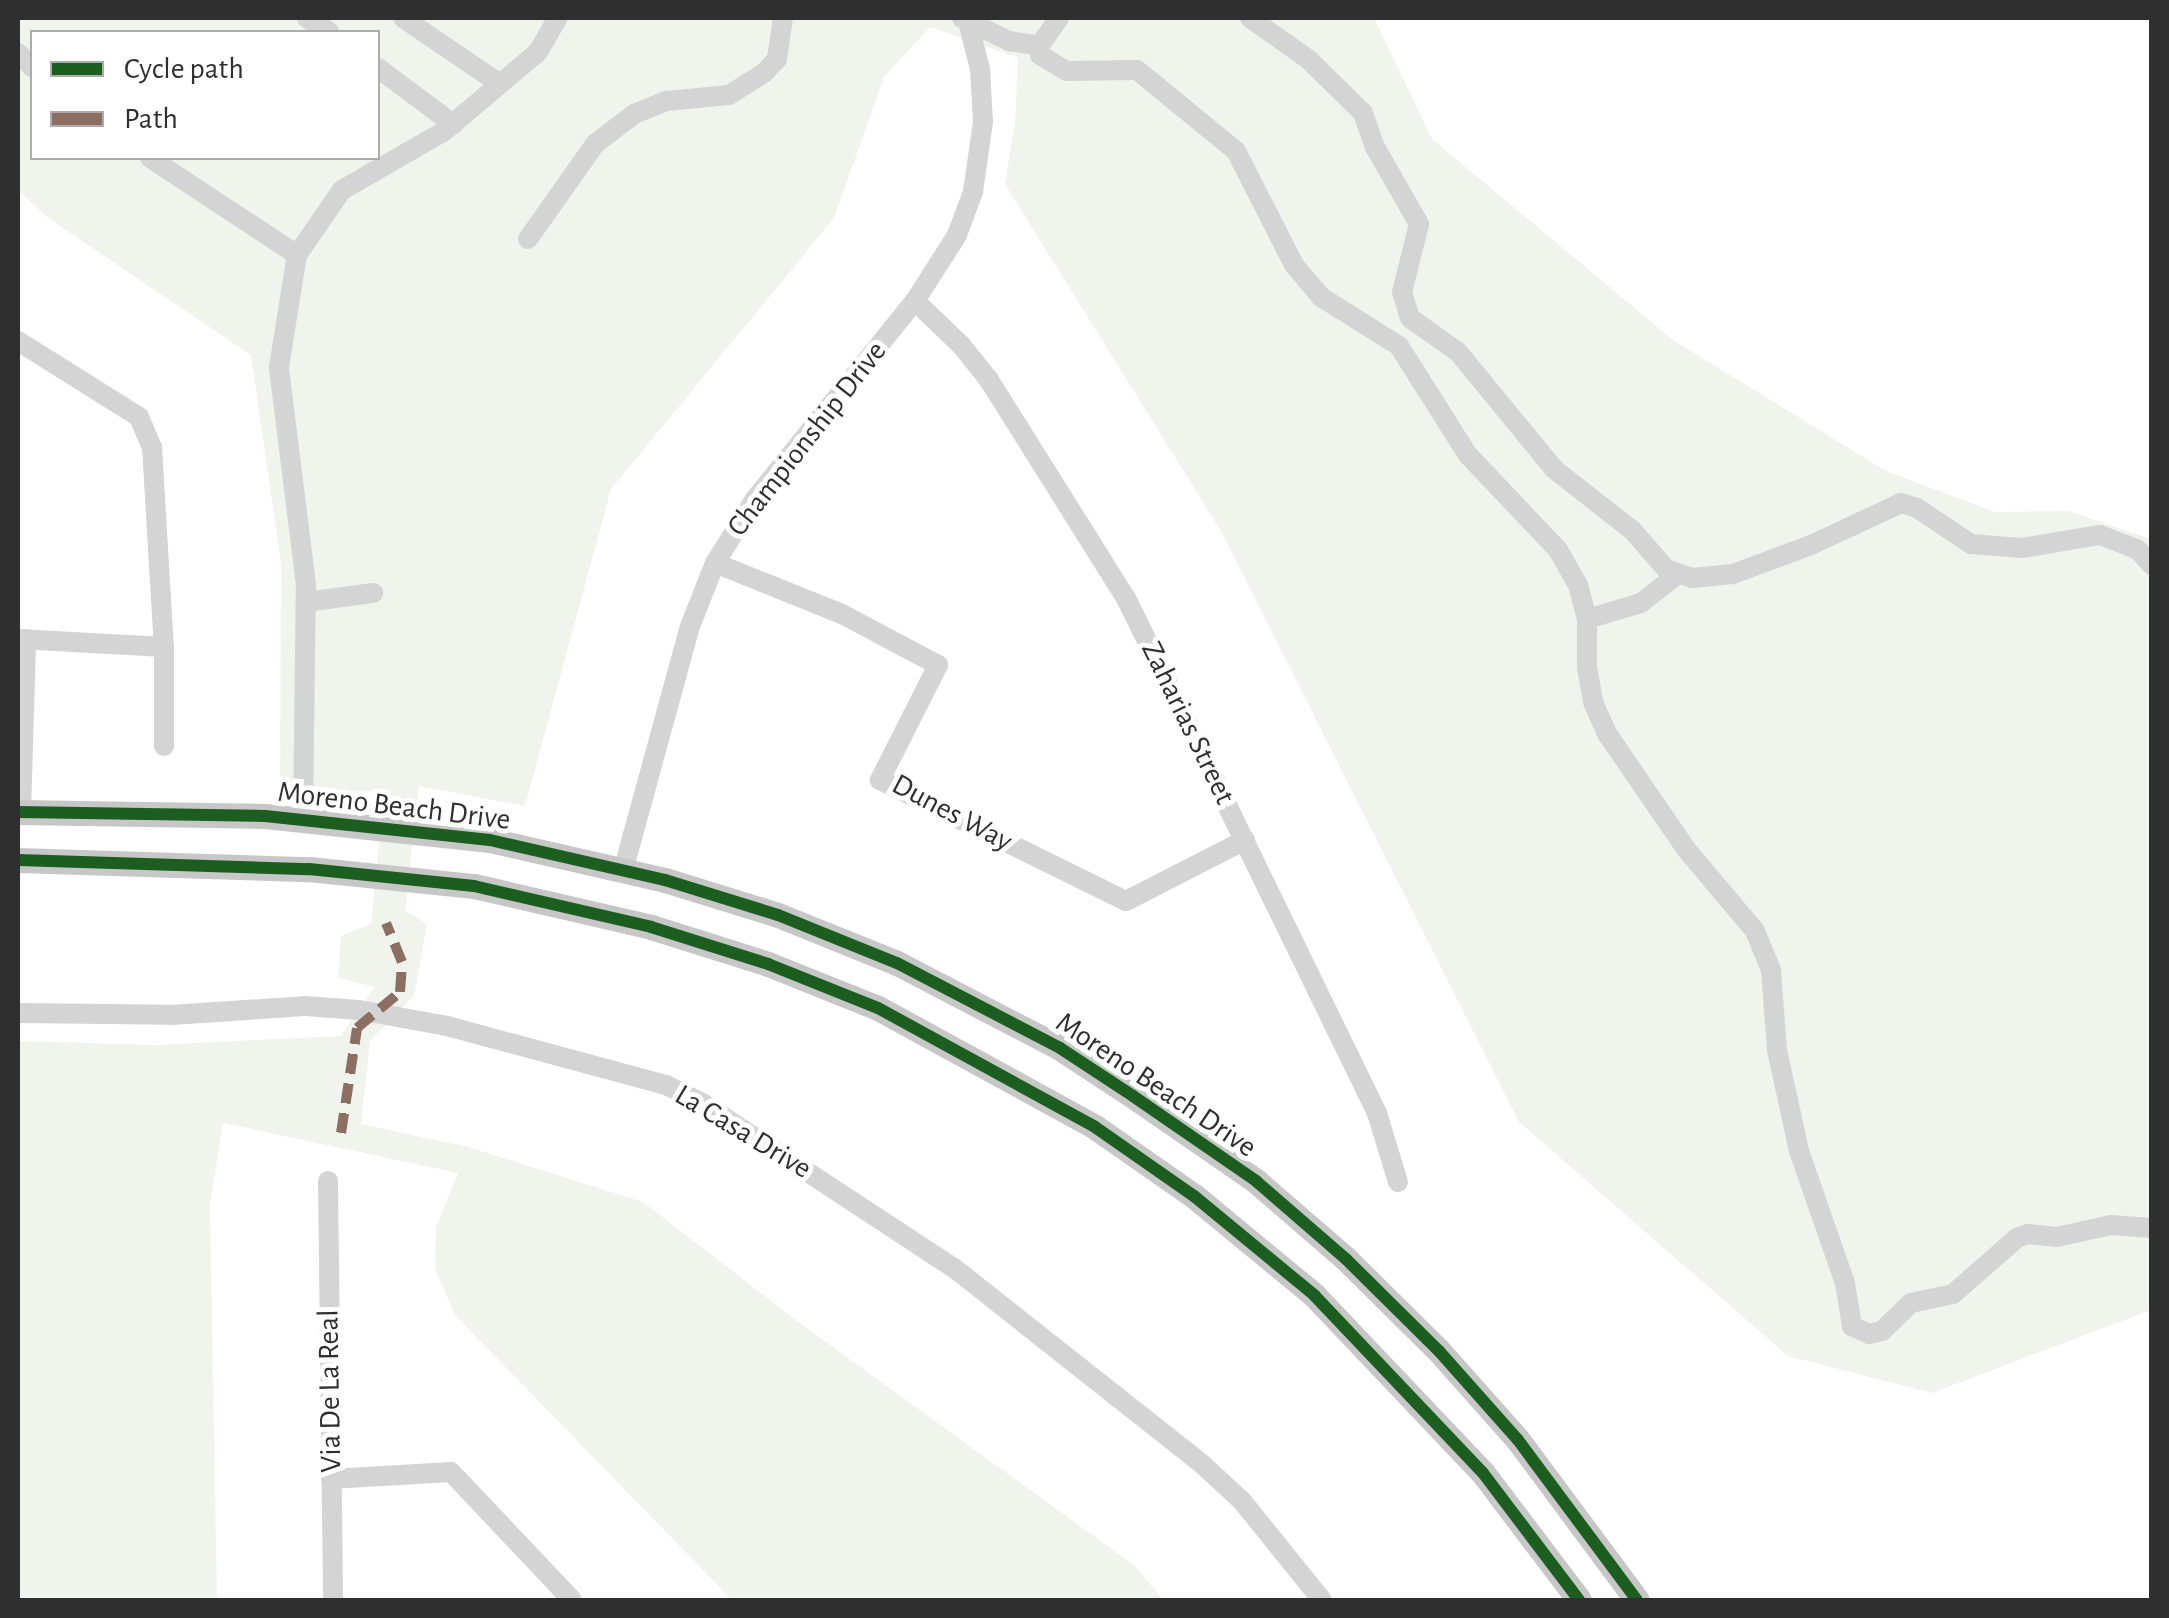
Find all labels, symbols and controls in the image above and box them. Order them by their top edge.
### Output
legend [30,30,380,160]
text: Cycle path [124,54,244,84]
text: Path [124,104,178,134]
street label: Championship Drive [720,334,894,544]
street label: Zaharias Street [1133,636,1243,810]
street label: Dunes Way [886,766,1018,860]
street label: Moreno Beach Drive [276,774,512,838]
street label: Moreno Beach Drive [1049,1005,1263,1165]
street label: La Casa Drive [668,1077,818,1187]
street label: Via De La Real [311,1309,349,1473]

